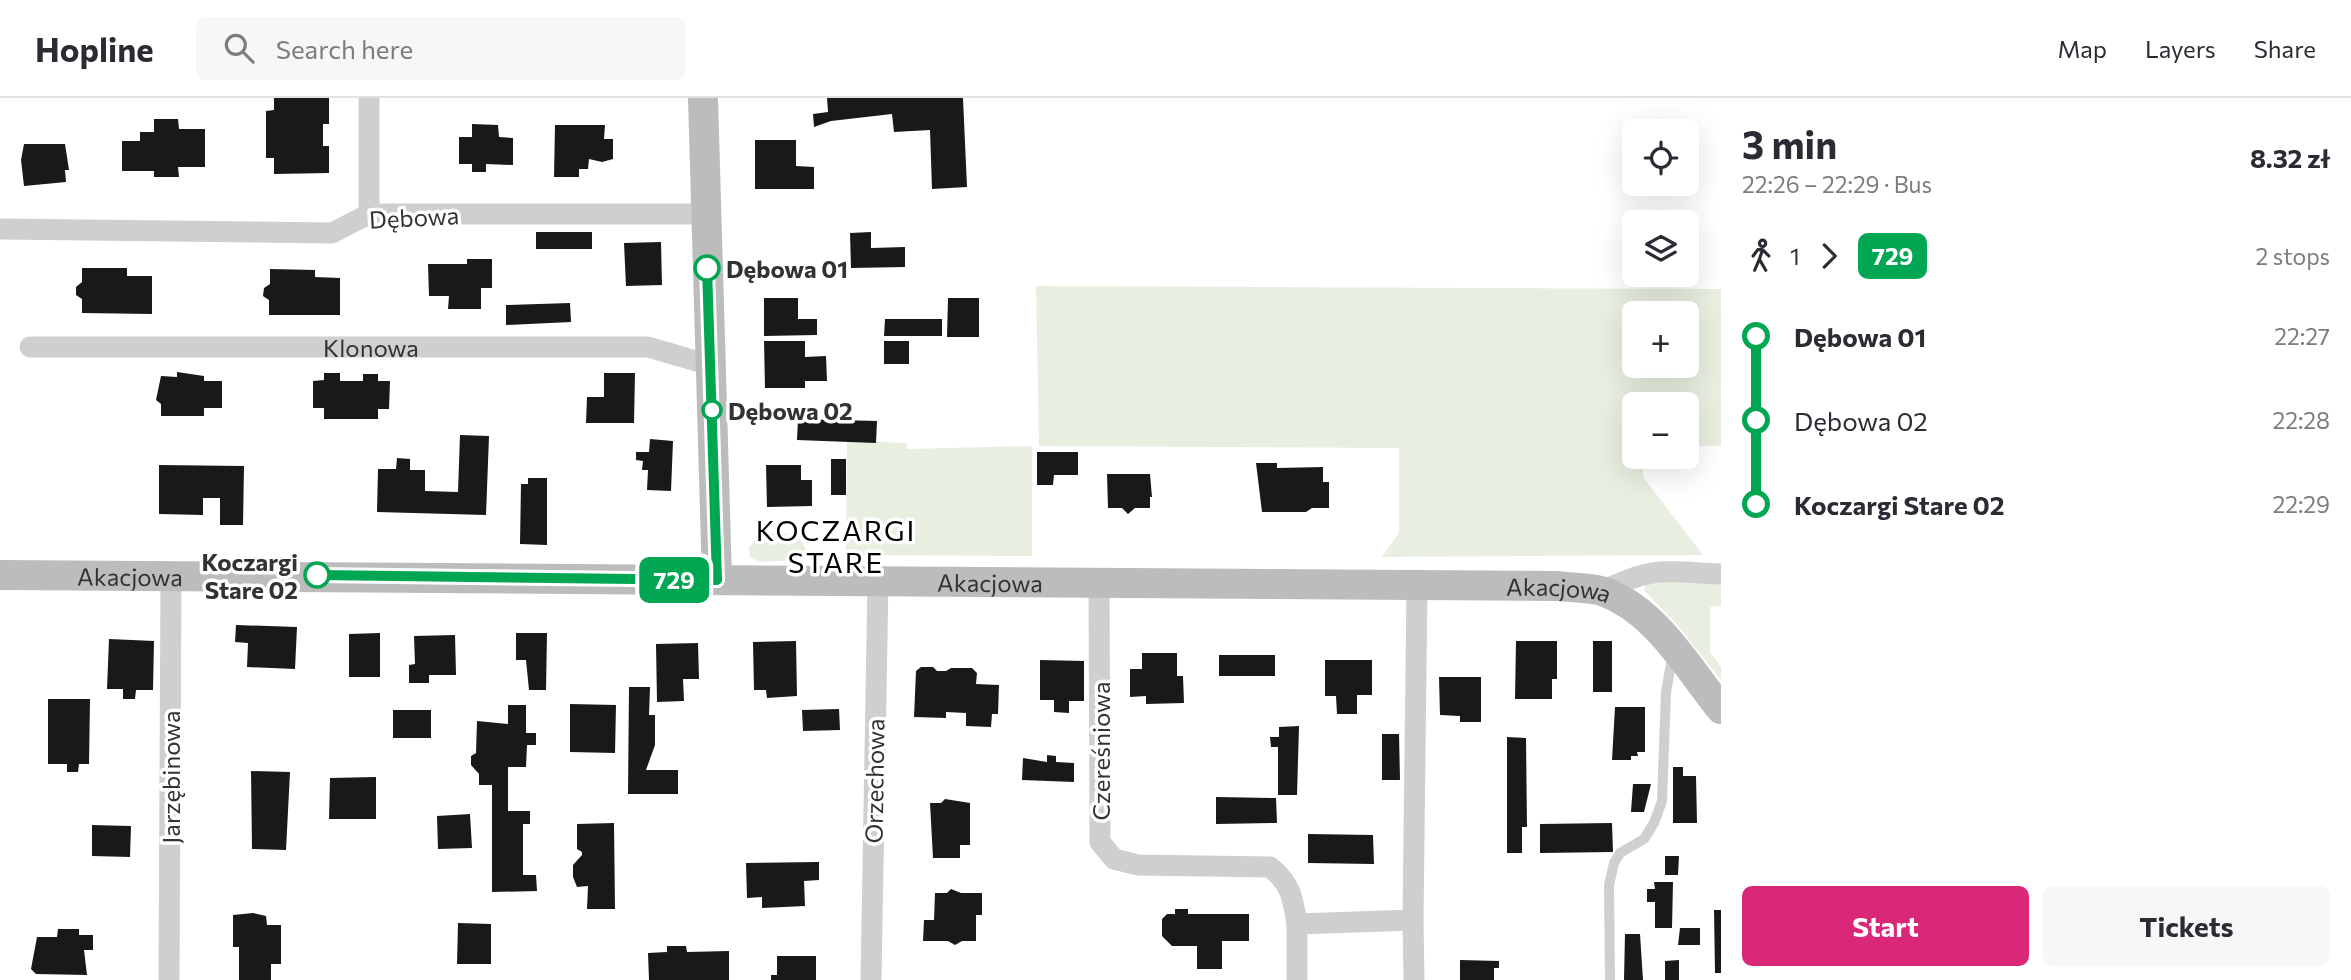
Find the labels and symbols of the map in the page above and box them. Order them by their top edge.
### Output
street label: Dębowa [368,200,460,234]
place label: Dębowa 01 [726,254,848,283]
marker: Dębowa 01 [694,255,720,281]
street label: Klonowa [323,333,419,362]
place label: Dębowa 02 [728,396,853,425]
marker: Dębowa 02 [702,400,722,420]
district label: KOCZARGI STARE [756,513,916,579]
place label: Koczargi Stare 02 [201,547,298,604]
line badge: 729 [634,557,714,603]
street label: Akacjowa [77,561,183,591]
marker: Koczargi Stare 02 [304,562,330,588]
street label: Akacjowa [937,567,1043,597]
street label: Akacjowa [1506,571,1616,608]
street label: Czereśniowa [1086,681,1115,821]
street label: Jarzębinowa [156,710,185,844]
street label: Orzechowa [858,718,890,844]

